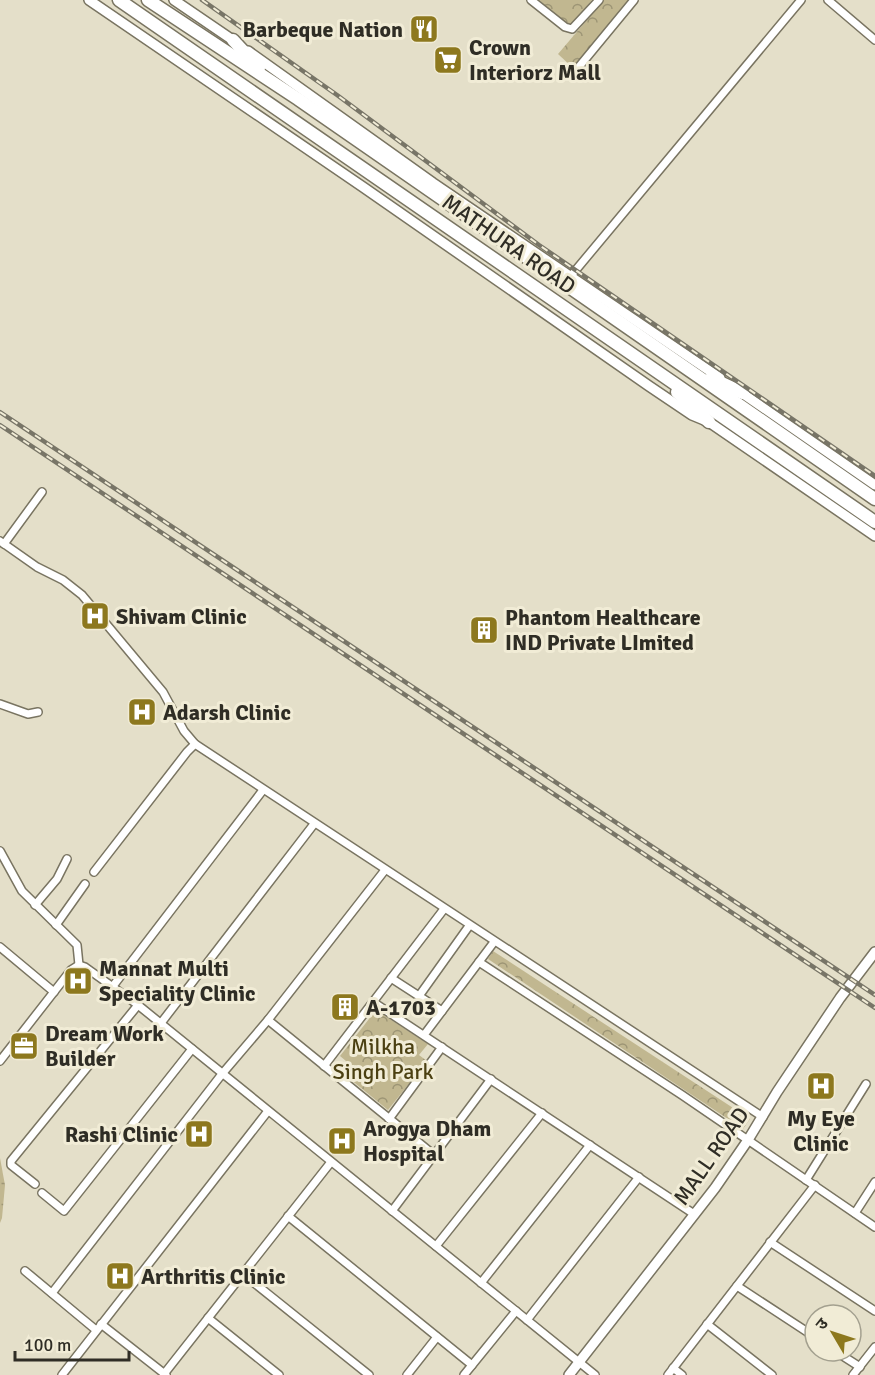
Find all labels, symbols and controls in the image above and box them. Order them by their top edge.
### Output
restaurant icon: Barbeque Nation [408,13,440,45]
place label: Barbeque Nation [242,16,403,43]
place label: Crown Interiorz Mall [469,34,601,86]
supermarket icon: Crown Interiorz Mall [432,44,464,76]
street label: MATHURA ROAD [437,188,581,300]
hospital icon: Shivam Clinic [79,600,111,632]
place label: Shivam Clinic [116,603,247,630]
place label: Phantom Healthcare IND Private LImited [505,604,701,656]
building icon: Phantom Healthcare IND Private LImited [468,614,500,646]
hospital icon: Adarsh Clinic [126,696,158,728]
place label: Adarsh Clinic [163,699,291,726]
place label: Mannat Multi Speciality Clinic [99,955,255,1007]
hospital icon: Mannat Multi Speciality Clinic [62,965,94,997]
building icon: A-1703 [329,991,361,1023]
place label: A-1703 [366,994,436,1021]
place label: Dream Work Builder [45,1020,164,1072]
office icon: Dream Work Builder [8,1030,40,1062]
park label: Milkha Singh Park [333,1033,433,1085]
hospital icon: My Eye Clinic [805,1070,837,1102]
street label: MALL ROAD [667,1102,755,1210]
place label: My Eye Clinic [787,1105,855,1157]
place label: Arogya Dham Hospital [363,1115,491,1167]
hospital icon: Rashi Clinic [183,1118,215,1150]
place label: Rashi Clinic [65,1121,178,1148]
hospital icon: Arogya Dham Hospital [326,1125,358,1157]
hospital icon: Arthritis Clinic [104,1260,136,1292]
place label: Arthritis Clinic [141,1263,285,1290]
north arrow [803,1303,863,1363]
text: उ [811,1314,833,1334]
scale bar [15,1324,129,1362]
text: 100 m [24,1334,71,1356]

